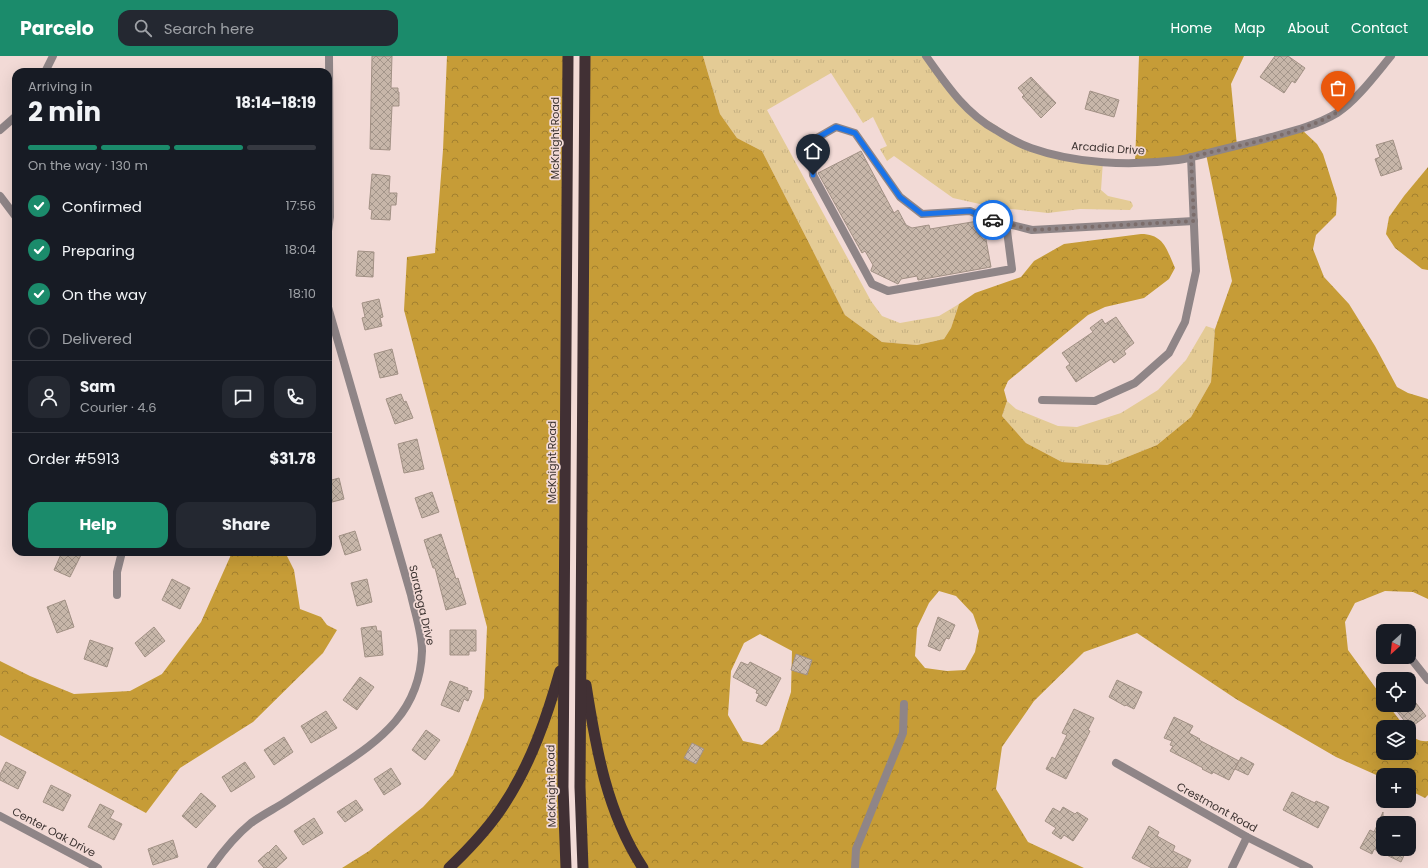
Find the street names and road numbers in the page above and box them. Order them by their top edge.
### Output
street label: McKnight Road [547,97,563,179]
street label: Arcadia Drive [1071,137,1146,159]
street label: McKnight Road [544,421,560,503]
street label: Saratoga Drive [405,563,439,647]
street label: McKnight Road [542,745,560,827]
street label: Crestmont Road [1174,778,1260,836]
street label: Center Oak Drive [9,803,99,861]

